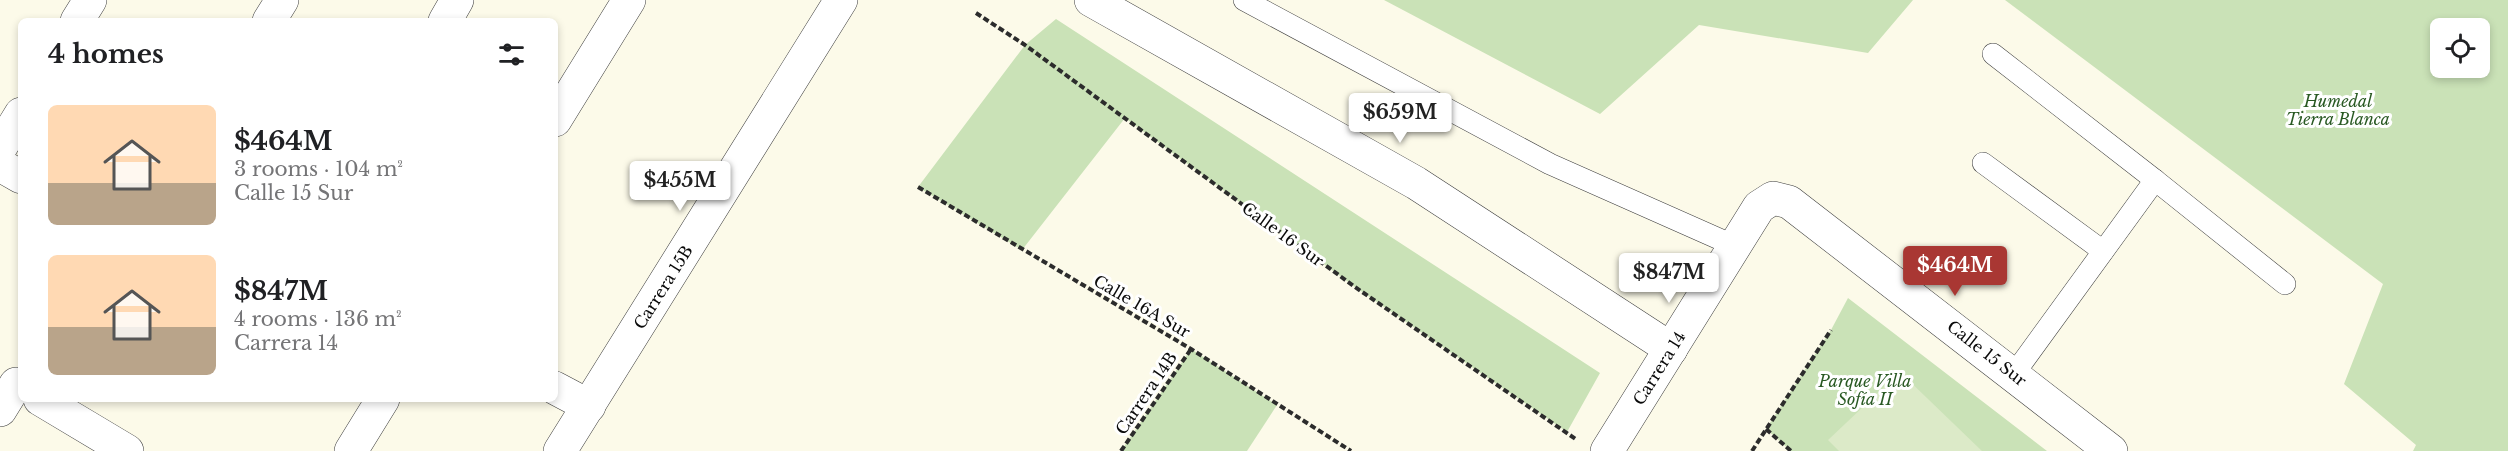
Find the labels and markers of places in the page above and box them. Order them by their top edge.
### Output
pin: $659M [1358,93,1442,144]
pin: $455M [638,161,722,212]
pin: $464M [1913,246,1997,297]
pin: $847M [1627,253,1711,304]

